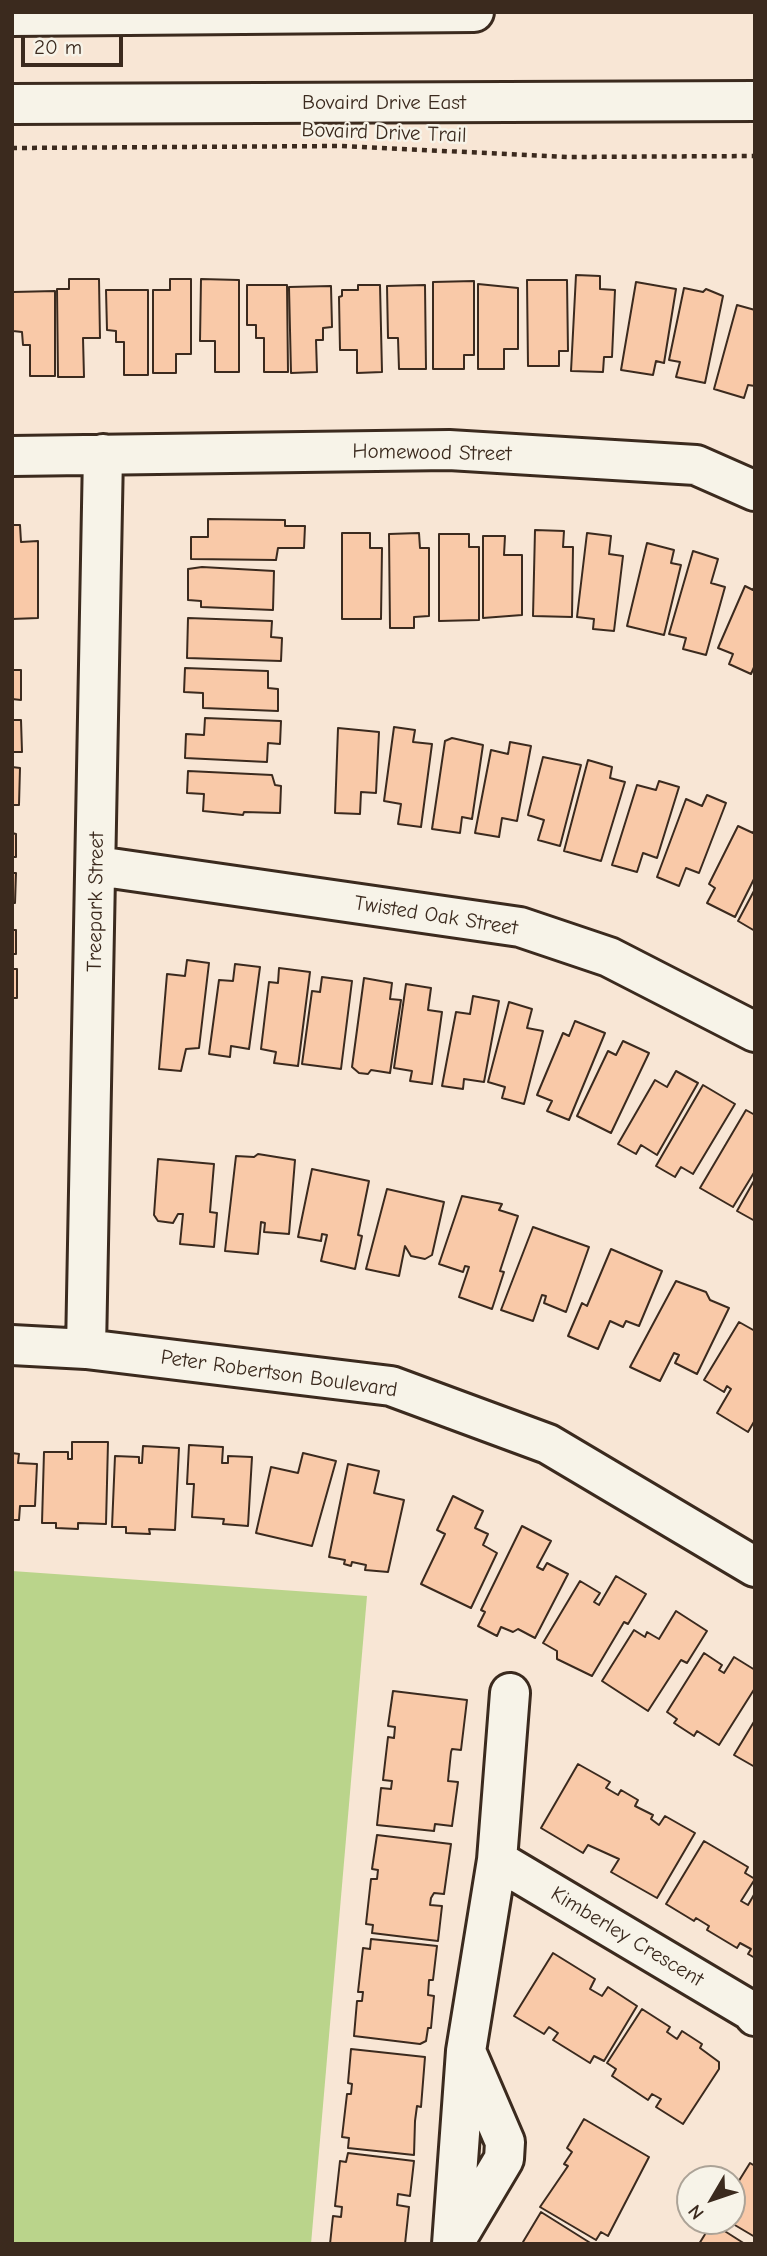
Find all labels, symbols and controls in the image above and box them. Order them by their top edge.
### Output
scale bar [24,21,126,65]
text: 20 m [34,35,82,59]
street label: Bovaird Drive East [302,90,466,116]
street label: Bovaird Drive Trail [301,118,467,148]
street label: Homewood Street [352,439,512,467]
street label: Treepark Street [82,832,110,972]
street label: Twisted Oak Street [352,891,520,941]
street label: Peter Robertson Boulevard [159,1345,399,1403]
street label: Kimberley Crescent [546,1881,708,1993]
north arrow [676,2165,746,2235]
text: N [684,2200,709,2224]

